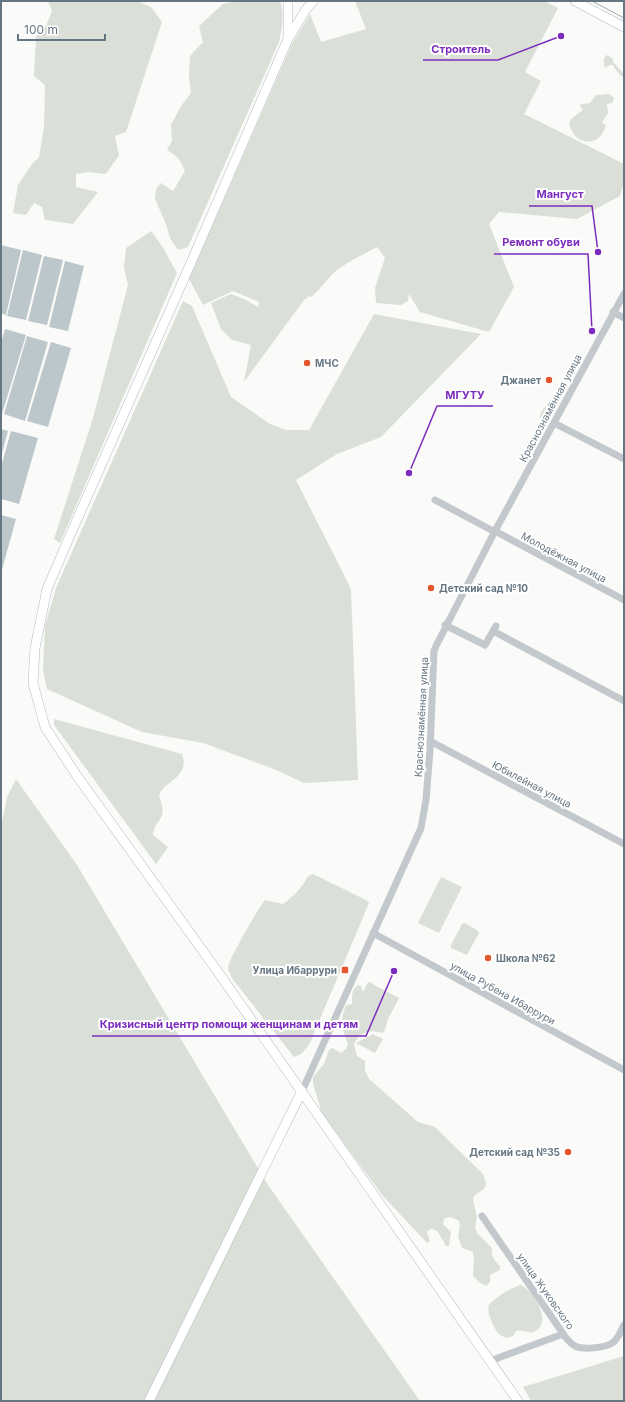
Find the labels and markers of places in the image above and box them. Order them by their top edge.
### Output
callout: Строитель [423,37,498,60]
callout: Мангуст [529,183,592,206]
callout: Ремонт обуви [494,231,588,254]
place label: МЧС [315,357,339,369]
marker: МЧС [302,358,312,368]
place label: Джанет [501,374,541,386]
marker: Джанет [544,375,554,385]
callout: МГУТУ [437,383,493,406]
place label: Детский сад №10 [439,582,528,594]
marker: Детский сад №10 [426,583,436,593]
place label: Школа №62 [496,952,556,964]
marker: Школа №62 [483,953,493,963]
place label: Улица Ибаррури [253,964,337,977]
marker: Улица Ибаррури [340,965,350,975]
callout: Кризисный центр помощи женщинам и детям [92,1013,366,1036]
place label: Детский сад №35 [469,1146,560,1158]
marker: Детский сад №35 [563,1147,573,1157]

